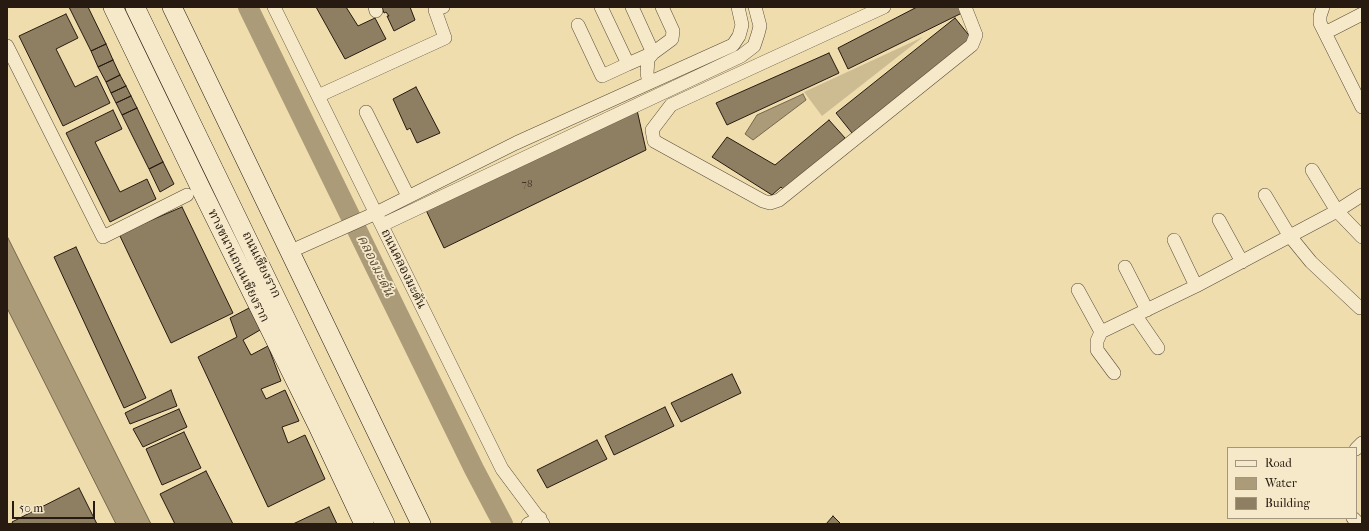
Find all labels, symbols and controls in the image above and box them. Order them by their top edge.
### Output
house number: 78 [522,177,532,191]
street label: ทางขนานถนนเชียงราก [204,207,272,325]
street label: ถนนคลองมะดัน [377,227,429,311]
street label: ถนนเชียงราก [238,229,284,301]
water label: คลองมะดัน [353,232,397,300]
legend [1227,447,1357,519]
text: Road [1265,456,1292,470]
text: Water [1265,476,1297,490]
scale bar [14,493,97,519]
text: Building [1265,496,1310,510]
text: 50 m [19,501,43,515]

